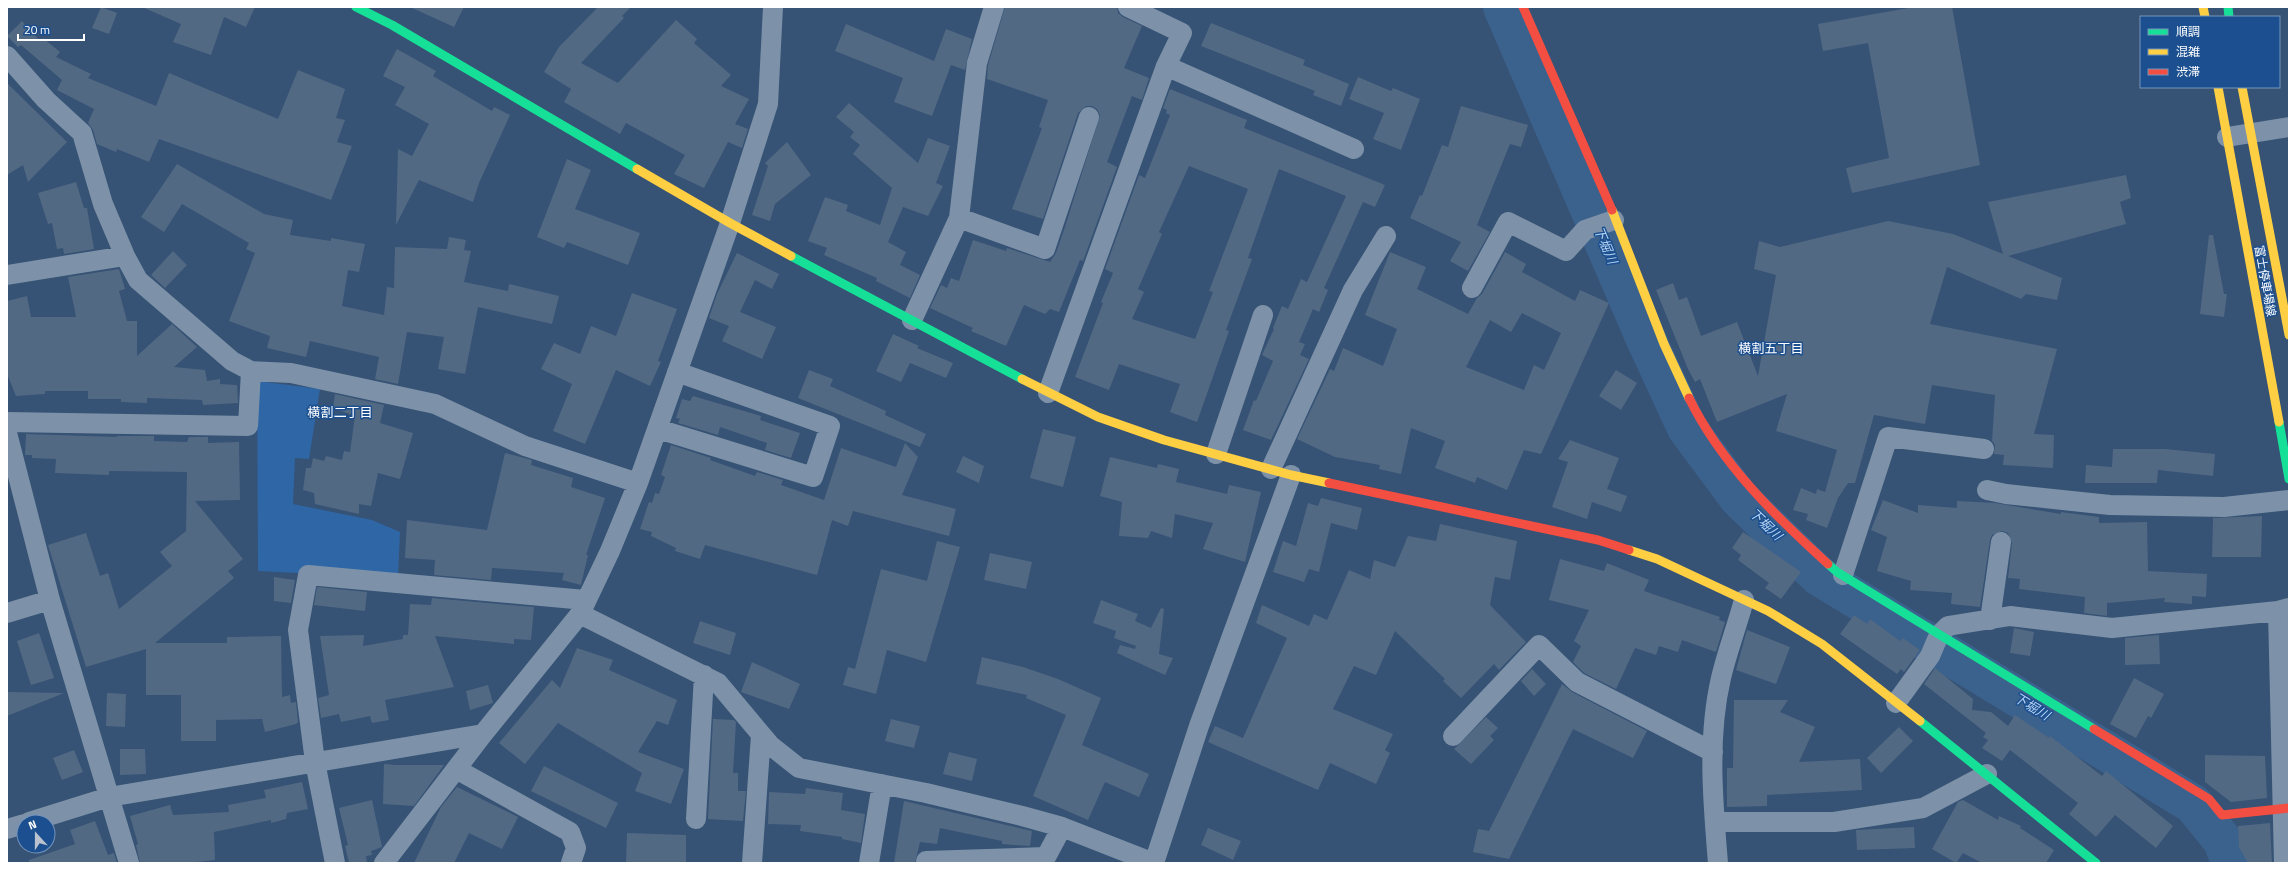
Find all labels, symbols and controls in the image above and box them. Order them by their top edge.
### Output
scale bar [18,16,84,42]
legend [2140,16,2280,88]
text: 20 m [24,20,50,39]
text: 順調 [2176,22,2200,41]
text: 混雑 [2176,42,2200,61]
text: 渋滞 [2176,62,2200,81]
water label: 下堀川 [1589,223,1624,269]
street label: 富士停車場線 [2250,244,2281,318]
district label: 横割五丁目 [1738,338,1804,358]
district label: 横割二丁目 [307,402,373,422]
water label: 下堀川 [1745,503,1788,546]
water label: 下堀川 [2010,687,2056,726]
north arrow [16,814,56,854]
text: N [26,816,39,833]

